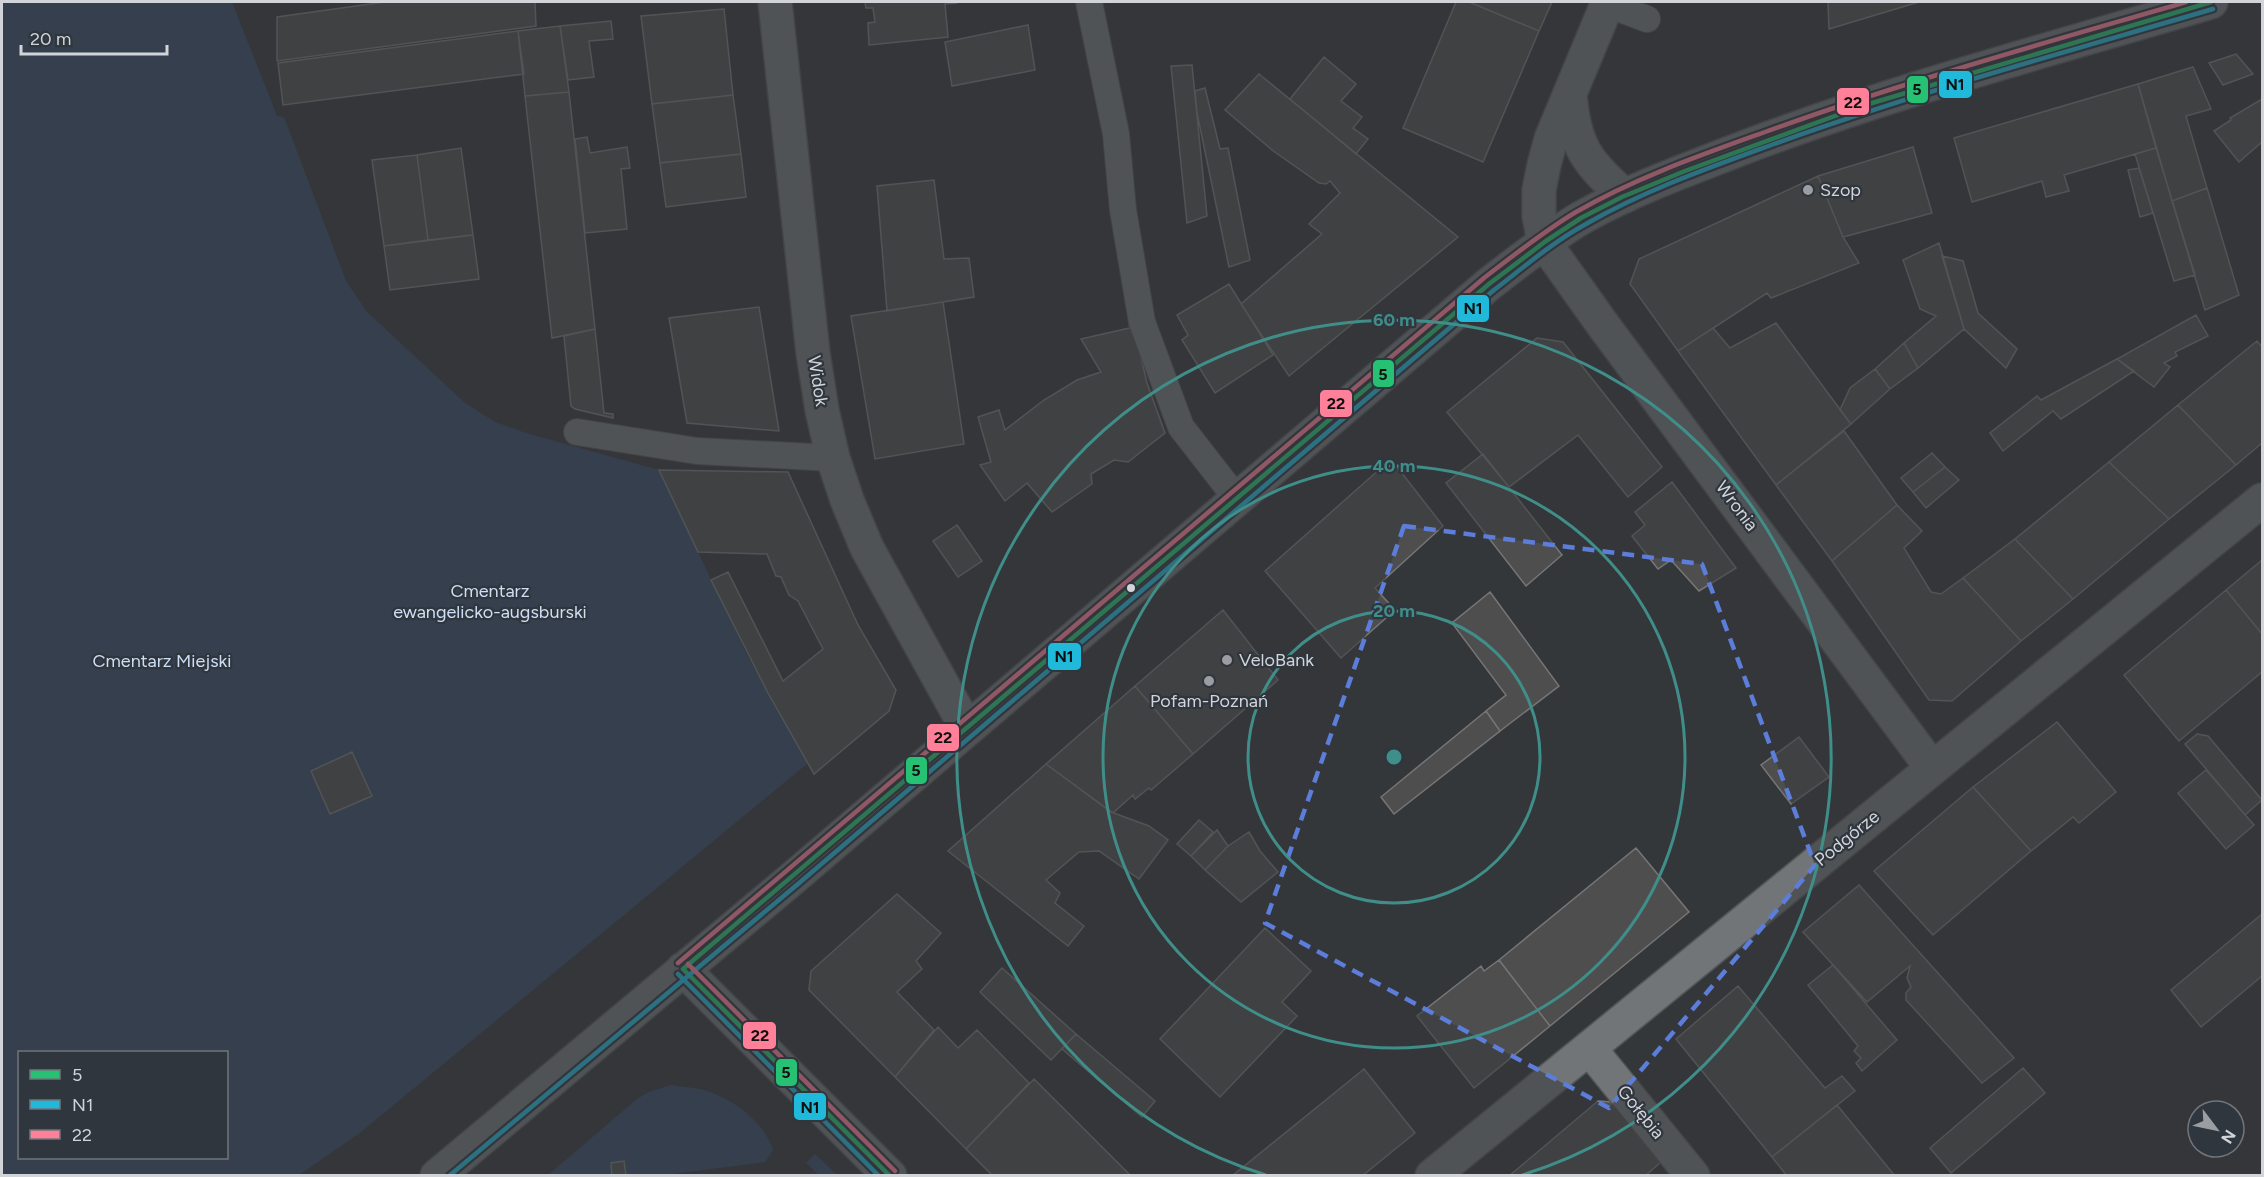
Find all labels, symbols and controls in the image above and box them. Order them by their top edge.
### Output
scale bar [21,18,166,56]
text: 20 m [30,28,71,50]
line badge: N1 [1938,70,1973,99]
line badge: 5 [1906,75,1929,104]
text: N1 [1945,75,1965,94]
text: 5 [1912,80,1922,99]
line badge: 22 [1836,87,1870,116]
text: 22 [1844,93,1862,112]
place label: Szop [1820,179,1861,201]
marker: Szop [1801,183,1815,197]
line badge: N1 [1456,294,1490,323]
text: N1 [1463,299,1483,318]
text: 60 m [1373,309,1415,331]
street label: Widok [803,354,833,408]
line badge: 5 [1372,359,1395,388]
text: 5 [1378,365,1388,384]
line badge: 22 [1319,389,1353,418]
text: 22 [1327,394,1345,413]
text: 40 m [1372,455,1416,477]
street label: Wronia [1711,477,1763,535]
park label: Cmentarz ewangelicko-augsburski [393,580,587,623]
unlabelled marker [1125,582,1137,594]
text: 20 m [1373,600,1415,622]
line badge: N1 [1047,642,1082,671]
text: N1 [1054,647,1074,666]
place label: VeloBank [1239,649,1314,671]
park label: Cmentarz Miejski [93,650,231,672]
marker: VeloBank [1220,653,1234,667]
marker: Pofam-Poznań [1202,674,1216,688]
place label: Pofam-Poznań [1150,690,1268,712]
line badge: 22 [926,723,960,752]
text: 22 [934,728,952,747]
centre of rings [1384,747,1404,767]
line badge: 5 [905,756,928,785]
text: 5 [911,761,921,780]
street label: Podgórze [1810,805,1884,871]
line badge: 22 [742,1021,777,1050]
text: 22 [751,1026,769,1045]
legend [18,1051,228,1159]
line badge: 5 [775,1058,798,1087]
text: 5 [781,1063,791,1082]
text: 5 [72,1064,82,1086]
street label: Gołębia [1613,1081,1669,1143]
line badge: N1 [793,1092,827,1121]
text: N1 [72,1094,93,1116]
text: N1 [800,1098,820,1117]
north arrow [2186,1099,2246,1159]
text: 22 [72,1124,92,1146]
text: N [2217,1126,2240,1147]

